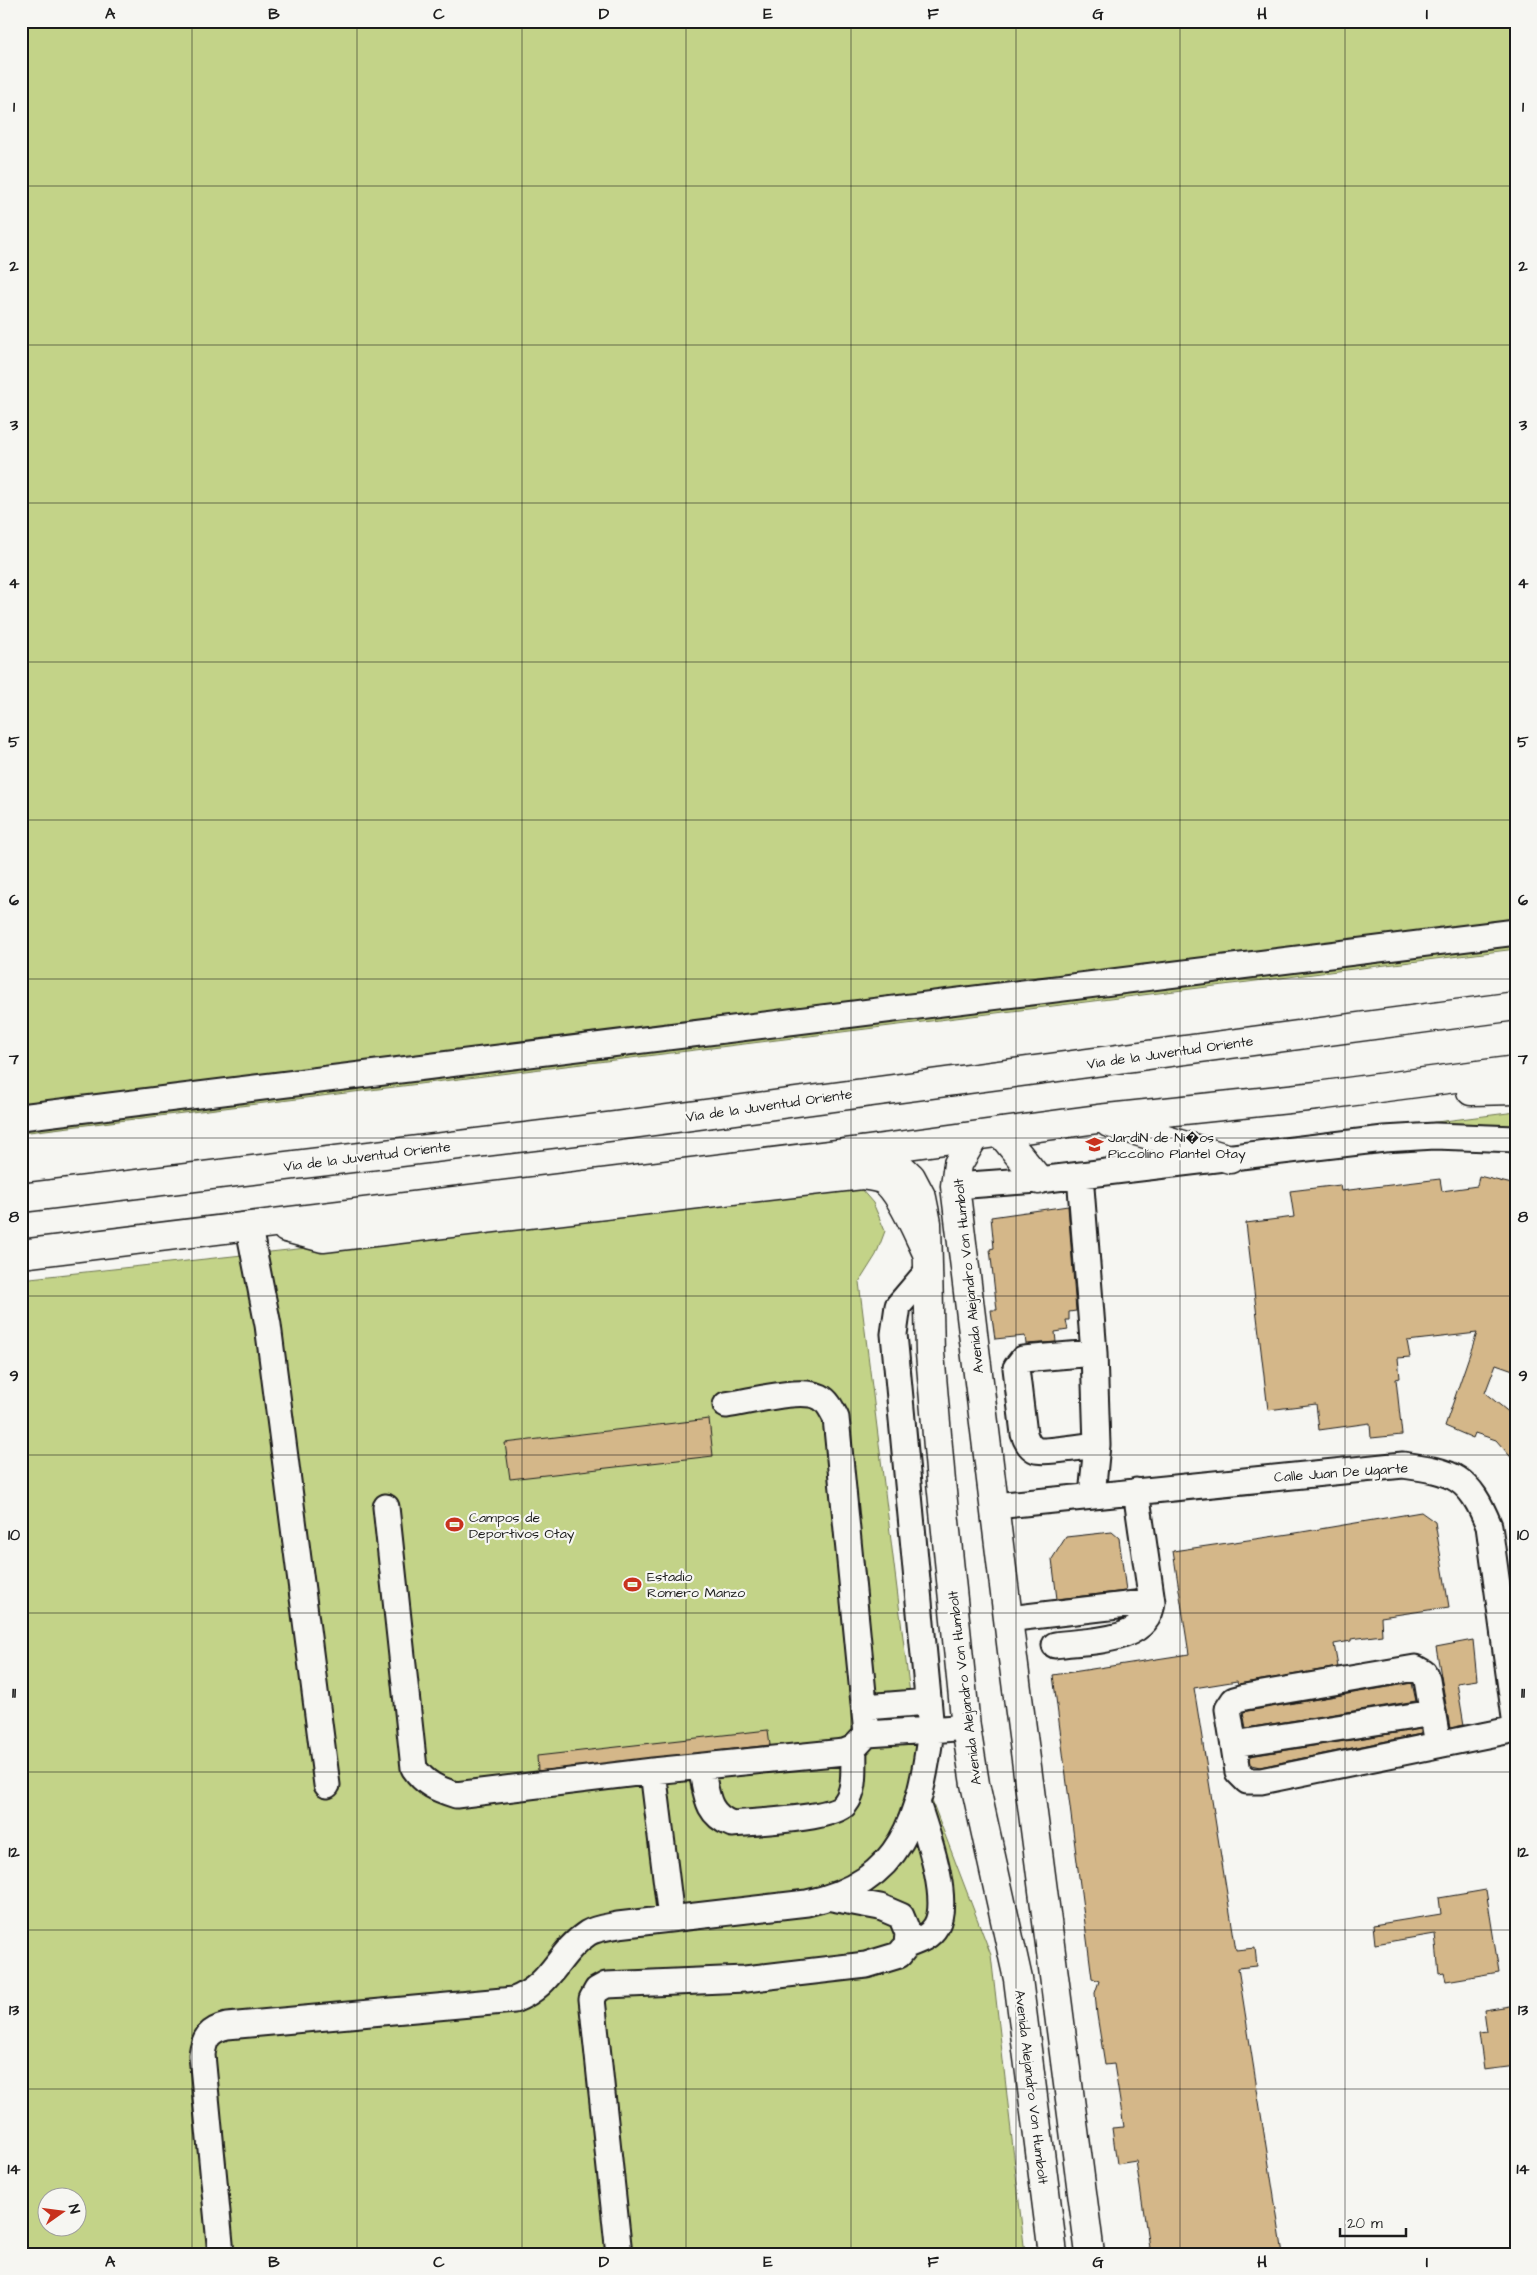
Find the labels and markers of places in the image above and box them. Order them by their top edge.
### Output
place label: JardiN de Ni�os Piccolino Plantel Otay [1108,1128,1246,1164]
school or university icon: JardiN de Ni�os Piccolino Plantel Otay [1084,1135,1104,1155]
place label: Campos de Deportivos Otay [469,1508,575,1544]
sports icon: Campos de Deportivos Otay [445,1515,465,1535]
place label: Estadio Romero Manzo [647,1567,745,1603]
sports icon: Estadio Romero Manzo [623,1574,643,1594]

